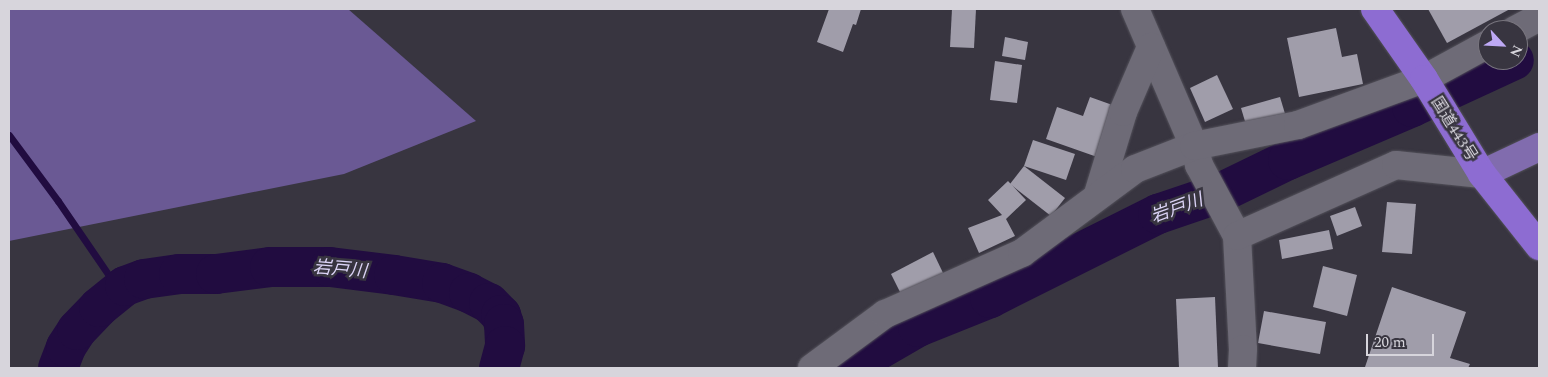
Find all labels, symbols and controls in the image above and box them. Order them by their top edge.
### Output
north arrow [1478,20,1528,70]
text: N [1504,42,1528,61]
street label: 国道443号 [1427,93,1481,165]
water label: 岩戸川 [1148,190,1206,228]
water label: 岩戸川 [312,257,368,283]
scale bar [1368,324,1436,356]
text: 20 m [1374,331,1406,354]

